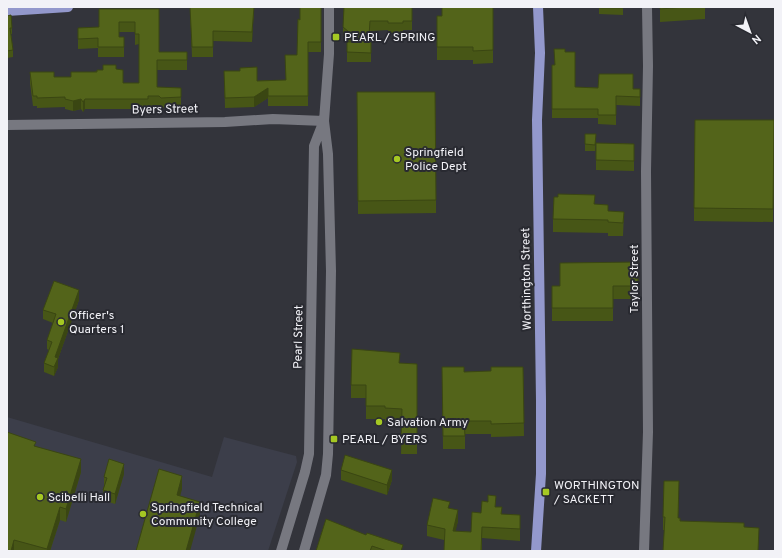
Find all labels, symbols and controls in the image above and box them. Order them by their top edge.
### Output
north arrow [730,12,770,52]
place label: PEARL / SPRING [344,30,436,46]
text: N [748,31,763,47]
marker: PEARL / SPRING [331,32,341,42]
street label: Byers Street [132,101,198,119]
place label: Springfield Police Dept [405,145,467,175]
marker: Springfield Police Dept [392,154,402,164]
street label: Worthington Street [518,227,536,331]
street label: Taylor Street [627,244,643,314]
street label: Pearl Street [290,305,308,369]
place label: Officer's Quarters 1 [69,308,124,338]
marker: Officer's Quarters 1 [56,317,66,327]
place label: Salvation Army [387,415,468,431]
marker: Salvation Army [374,417,384,427]
place label: PEARL / BYERS [342,432,427,448]
marker: PEARL / BYERS [329,434,339,444]
place label: WORTHINGTON / SACKETT [553,478,639,508]
marker: WORTHINGTON / SACKETT [541,487,551,497]
place label: Scibelli Hall [48,490,110,506]
marker: Scibelli Hall [35,492,45,502]
place label: Springfield Technical Community College [151,500,263,530]
marker: Springfield Technical Community College [138,509,148,519]

